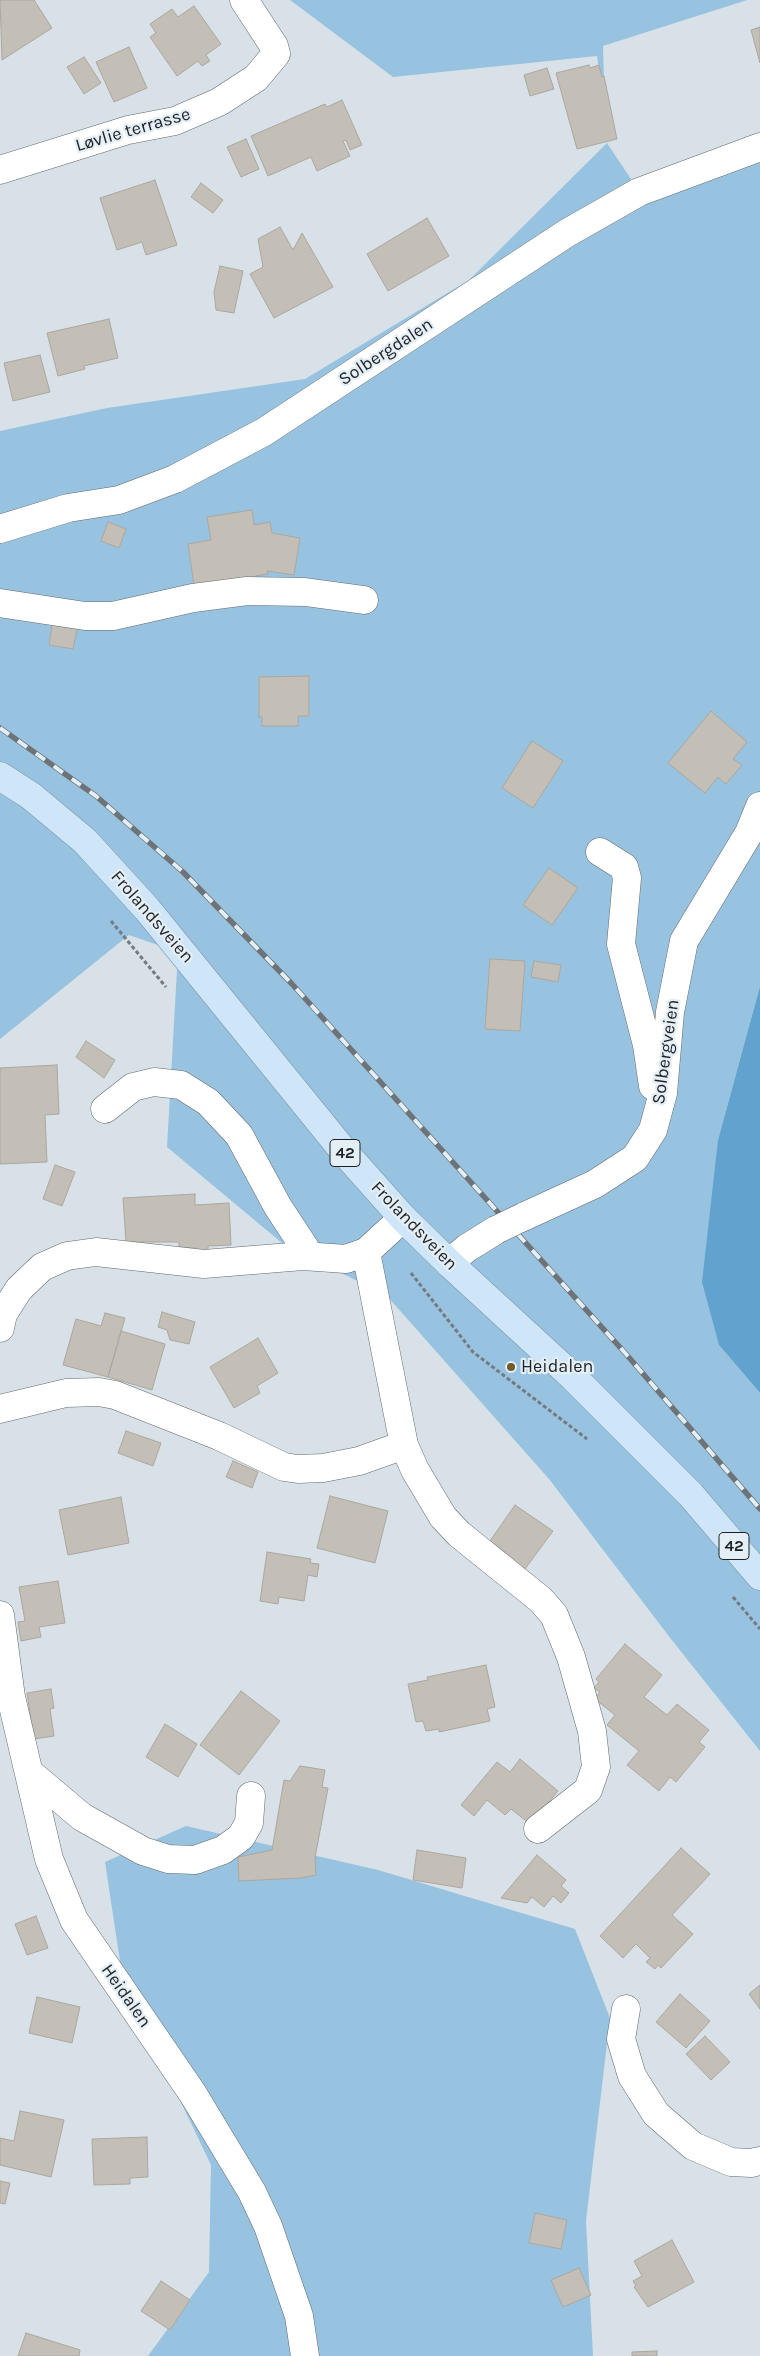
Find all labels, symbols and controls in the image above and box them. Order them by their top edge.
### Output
street label: Løvlie terrasse [73,103,193,157]
street label: Solbergdalen [335,314,437,390]
street label: Frolandsveien [106,866,198,968]
street label: Solbergveien [648,998,684,1106]
road number: 42 [330,1140,360,1166]
street label: Frolandsveien [366,1177,462,1275]
place label: Heidalen [521,1356,593,1378]
marker: Heidalen [505,1361,517,1373]
road number: 42 [719,1532,749,1560]
street label: Heidalen [96,1960,156,2032]

